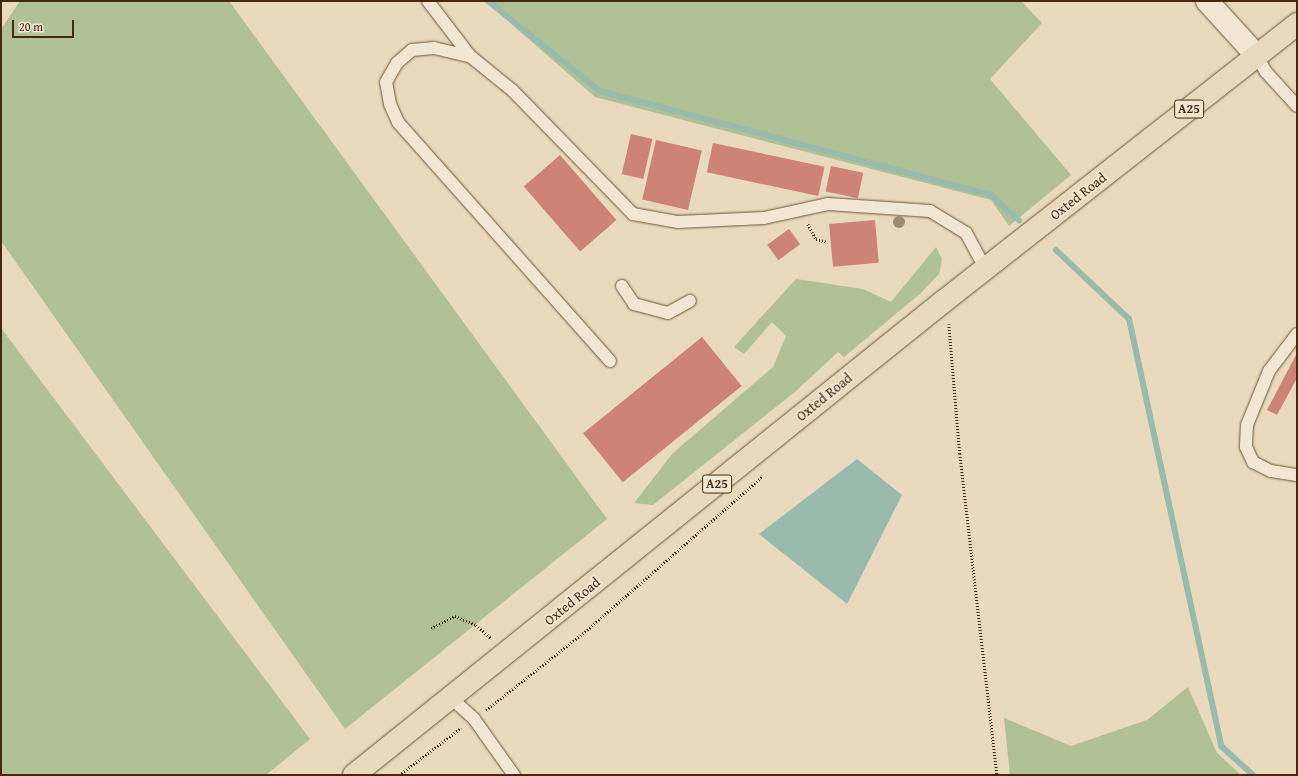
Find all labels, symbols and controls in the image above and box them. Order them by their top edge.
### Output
scale bar [14,12,76,38]
text: 20 m [19,18,43,35]
road number: A25 [1174,98,1204,120]
street label: Oxted Road [1046,169,1110,223]
street label: Oxted Road [793,369,855,425]
road number: A25 [702,473,732,495]
street label: Oxted Road [541,573,603,629]

